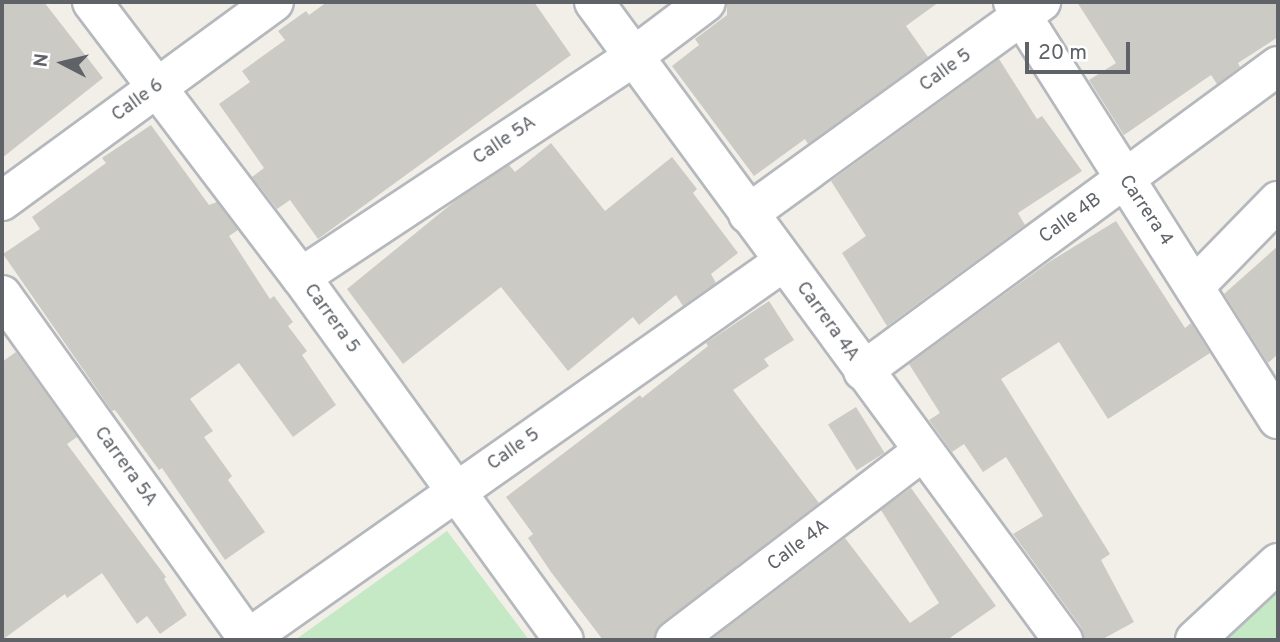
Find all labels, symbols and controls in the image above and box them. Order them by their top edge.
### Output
north arrow [28,28,98,98]
scale bar [1028,28,1133,72]
text: 20 m [1038,40,1087,67]
street label: Calle 5 [916,45,976,97]
text: N [29,52,55,69]
street label: Calle 6 [108,75,168,127]
street label: Calle 5A [469,112,541,170]
street label: Carrera 4 [1113,171,1177,251]
street label: Calle 4B [1036,189,1106,249]
street label: Carrera 4A [790,278,864,366]
street label: Carrera 5 [298,280,364,358]
street label: Carrera 5A [88,423,162,511]
street label: Calle 5 [483,424,545,476]
street label: Calle 4A [764,515,834,577]

